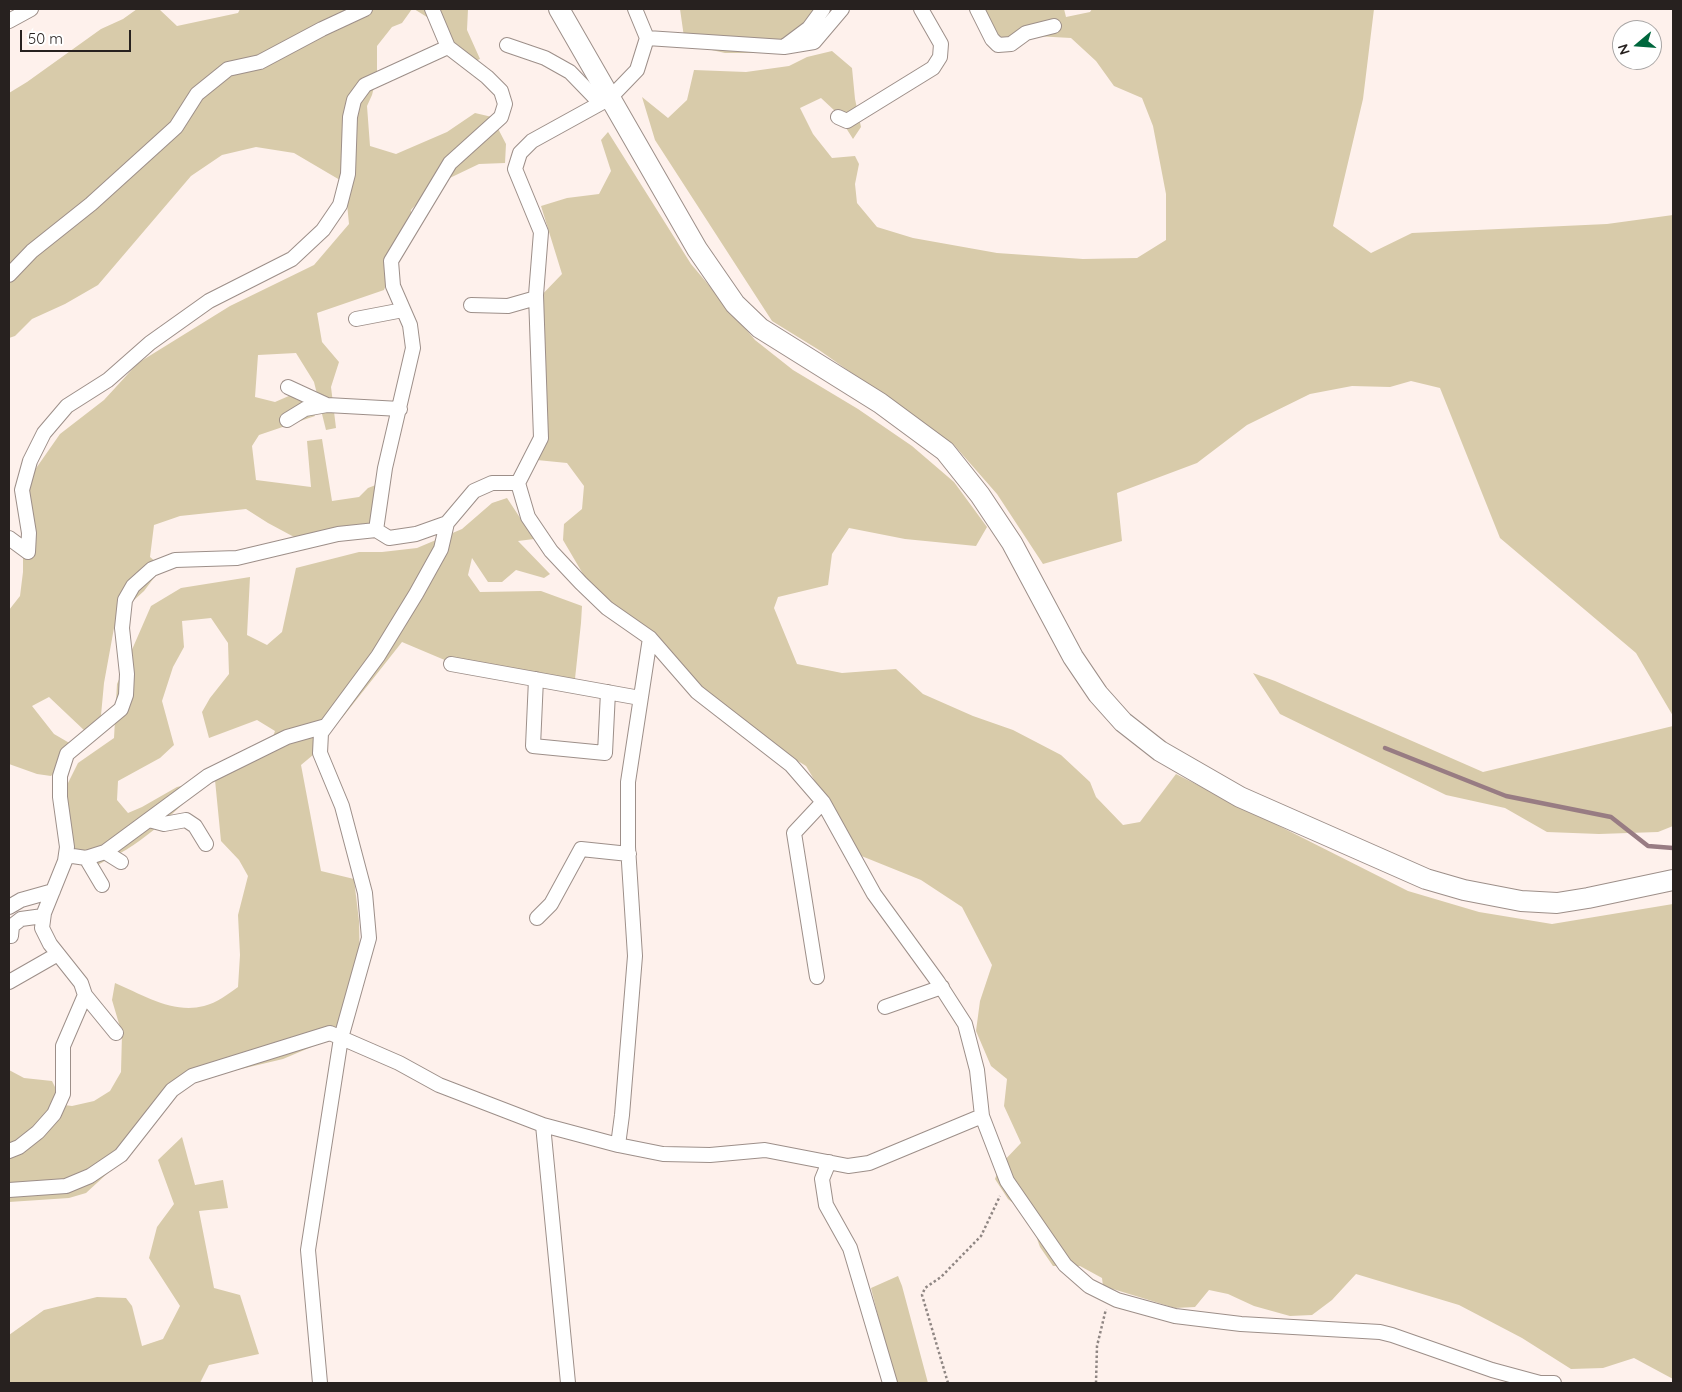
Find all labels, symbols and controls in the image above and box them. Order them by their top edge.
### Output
scale bar [22,20,134,52]
north arrow [1612,20,1662,70]
text: 50 m [28,29,63,48]
text: N [1614,42,1634,57]

